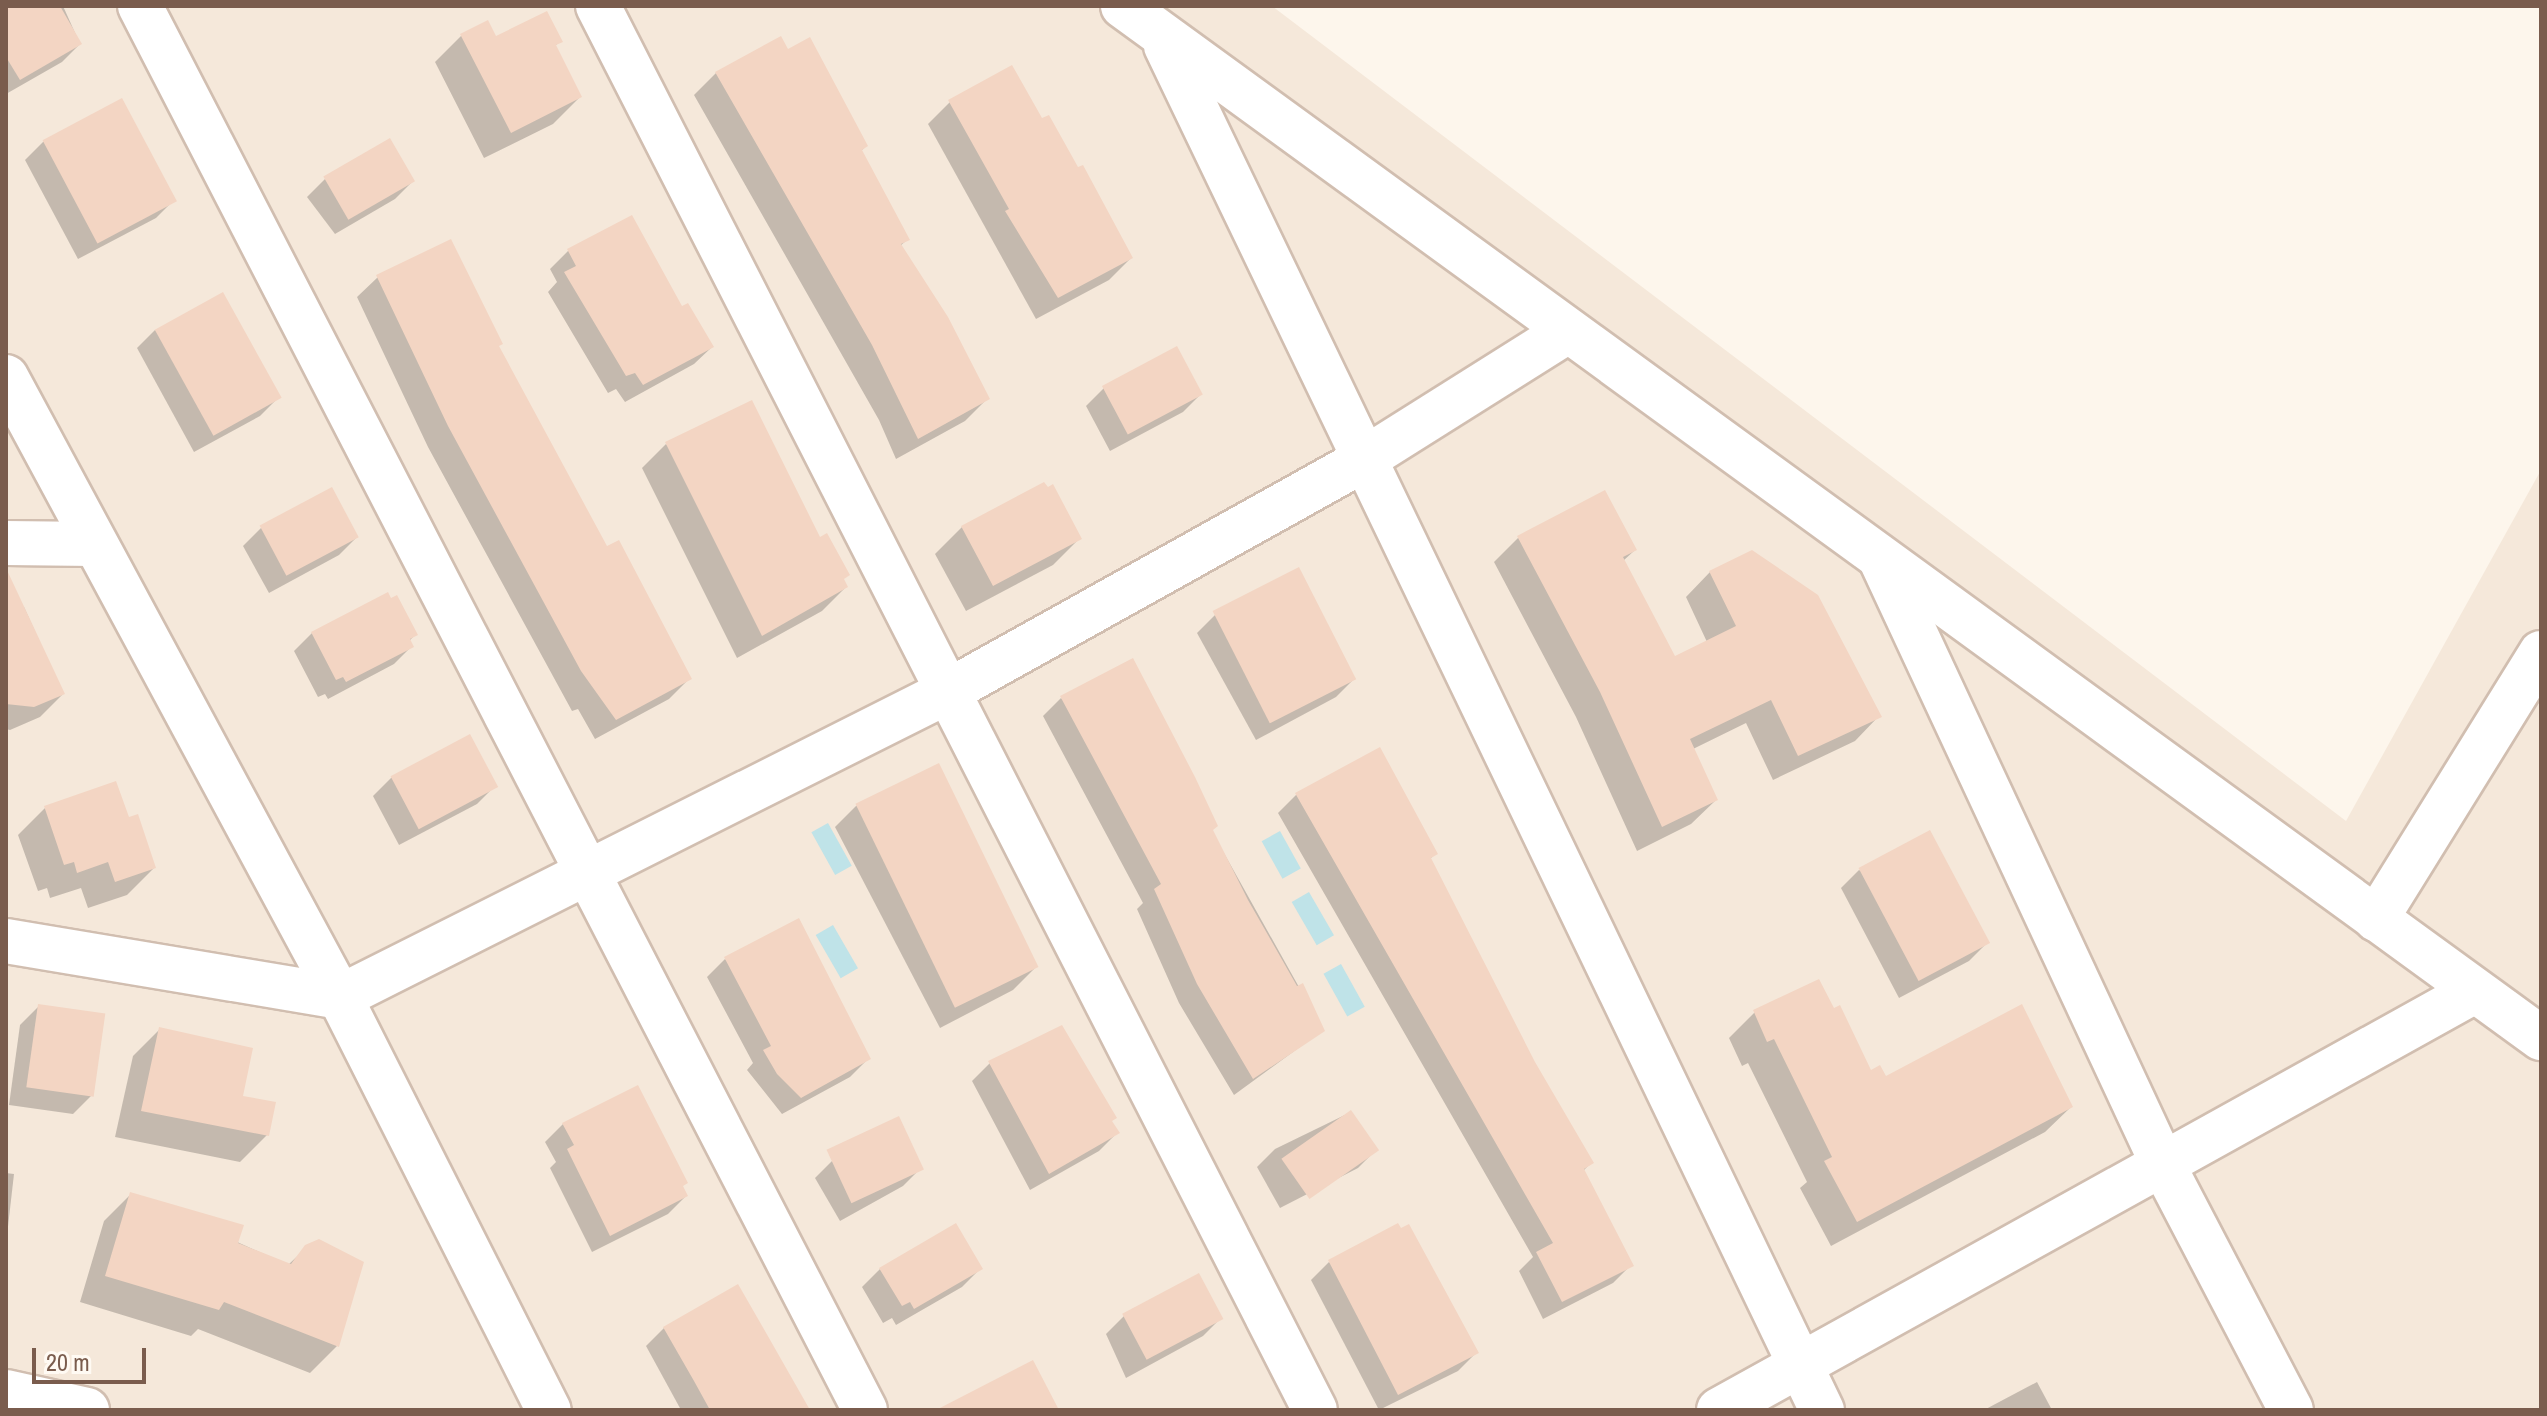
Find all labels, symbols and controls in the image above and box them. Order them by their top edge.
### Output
scale bar [36,1332,150,1382]
text: 20 m [46,1346,90,1378]

